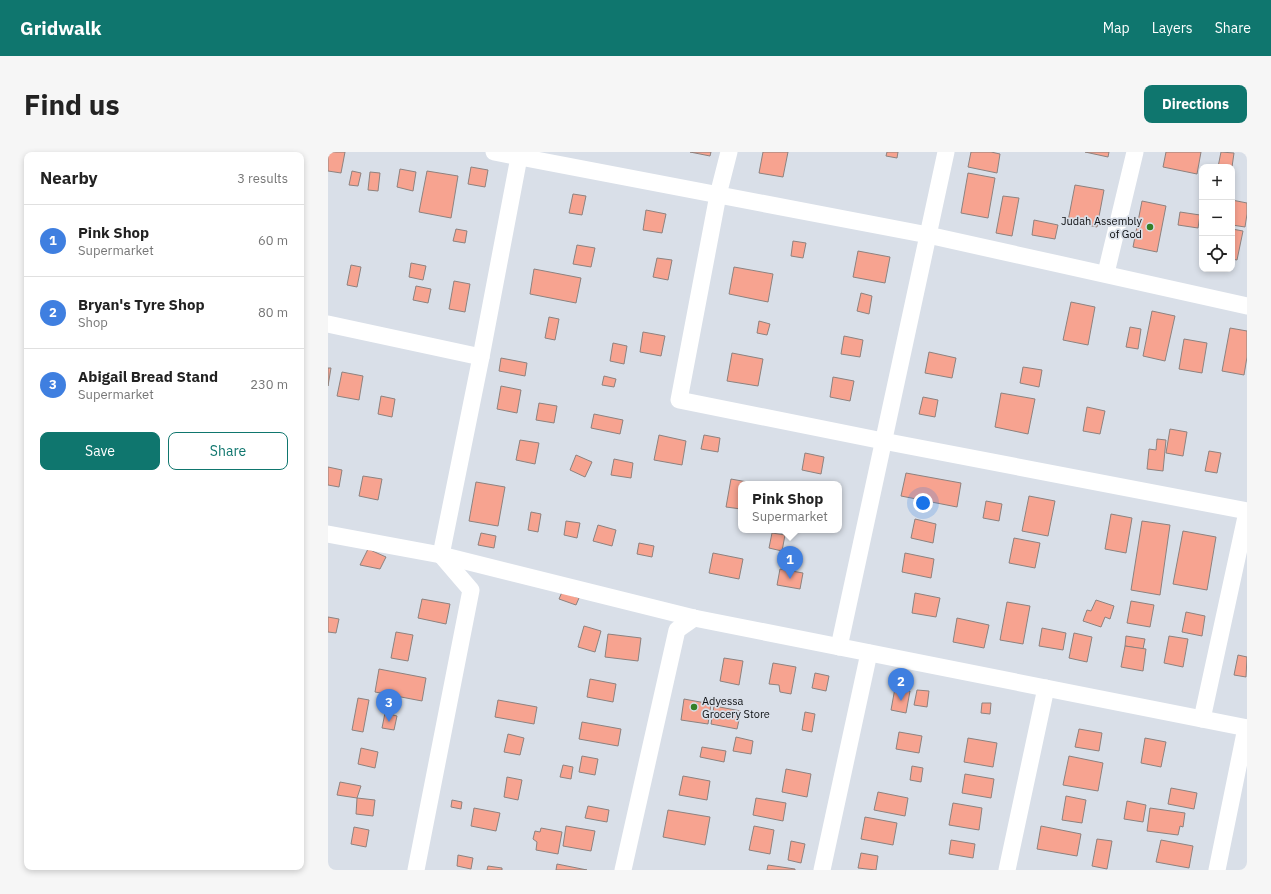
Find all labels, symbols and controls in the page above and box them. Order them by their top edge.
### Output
text: Gridwalk [20,16,102,40]
text: Map [1103,19,1130,37]
text: Layers [1152,19,1193,37]
text: Share [1215,19,1251,37]
button: Directions [1144,85,1247,123]
text: Find us [24,86,120,123]
map controls [1199,164,1235,272]
button: + [1199,164,1235,200]
text: Nearby [40,167,98,189]
text: 3 results [237,170,288,187]
button: − [1199,200,1235,236]
place label: Judah Assembly of God [1061,214,1142,241]
marker: Judah Assembly of God [1145,222,1155,232]
text: Pink Shop [78,223,149,242]
text: 1 [49,232,57,249]
text: 60 m [258,232,288,249]
button: locate [1199,236,1235,272]
text: Supermarket [78,242,154,259]
text: Bryan's Tyre Shop [78,295,205,314]
text: 2 [49,304,57,321]
text: 80 m [258,304,288,321]
text: Shop [78,314,108,331]
text: Abigail Bread Stand [78,367,218,386]
text: 3 [49,376,57,393]
text: 230 m [250,376,288,393]
text: Supermarket [78,386,154,403]
button: Save [40,432,160,470]
button: Share [168,432,288,470]
popup [738,481,842,533]
text: Pink Shop [752,489,823,508]
your location [913,493,933,513]
text: Supermarket [752,508,828,525]
pin: 1 [777,546,803,579]
pin: 2 [888,668,914,701]
pin: 3 [376,689,402,722]
place label: Adyessa Grocery Store [702,694,770,721]
marker: Adyessa Grocery Store [689,702,699,712]

